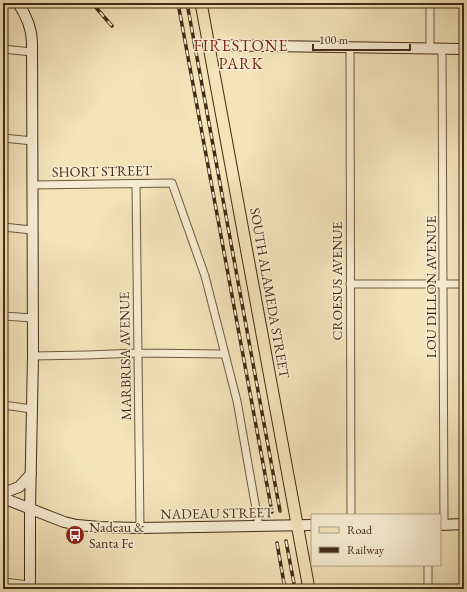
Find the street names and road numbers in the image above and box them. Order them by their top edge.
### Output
street label: SHORT STREET [52,161,153,181]
street label: SOUTH ALAMEDA STREET [246,206,294,380]
street label: LOU DILLON AVENUE [422,216,440,358]
street label: CROESUS AVENUE [328,221,346,341]
street label: MARBRISA AVENUE [115,291,135,420]
street label: NADEAU STREET [160,503,274,523]

